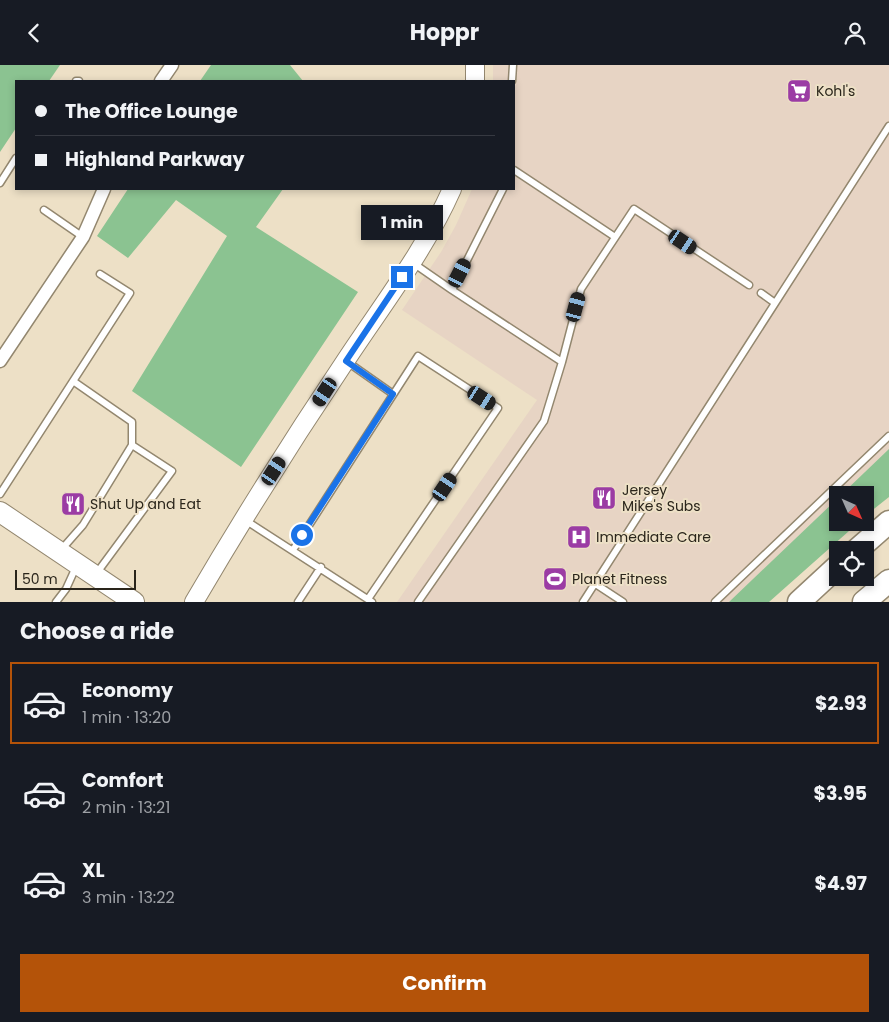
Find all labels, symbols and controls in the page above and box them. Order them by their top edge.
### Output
text: Hoppr [410,17,479,48]
icon: back [20,19,48,47]
icon: person [841,19,869,47]
supermarket icon: Kohl's [786,78,812,104]
place label: Kohl's [816,81,855,101]
text: The Office Lounge [65,98,238,125]
text: Highland Parkway [65,146,244,173]
callout: 1 min [361,205,443,239]
text: 1 min [381,211,423,234]
car [666,227,699,257]
car [446,256,473,290]
route end [391,266,413,288]
car [564,291,587,323]
car [310,375,339,409]
car [465,384,498,412]
car [259,454,288,488]
car [430,470,459,504]
place label: Jersey Mike's Subs [622,480,701,516]
restaurant icon: Jersey Mike's Subs [591,485,617,511]
north arrow [829,486,874,531]
map controls [829,486,874,586]
restaurant icon: Shut Up and Eat [60,491,86,517]
place label: Shut Up and Eat [90,494,201,514]
route start [291,524,313,546]
hospital icon: Immediate Care [566,524,592,550]
place label: Immediate Care [596,527,711,547]
button: locate [829,541,874,586]
sports icon: Planet Fitness [542,566,568,592]
scale bar [15,567,136,590]
text: 50 m [22,569,58,589]
place label: Planet Fitness [572,569,667,589]
text: Choose a ride [20,616,174,647]
text: Economy [82,677,173,704]
icon: car [22,681,67,726]
text: $2.93 [815,690,867,717]
text: 1 min · 13:20 [82,706,171,729]
text: Comfort [82,767,164,794]
icon: car [22,771,67,816]
text: $3.95 [814,780,867,807]
text: 2 min · 13:21 [82,796,170,819]
text: XL [82,857,105,884]
icon: car [22,861,67,906]
text: $4.97 [814,870,867,897]
text: 3 min · 13:22 [82,886,175,909]
button: Confirm [20,954,869,1012]

